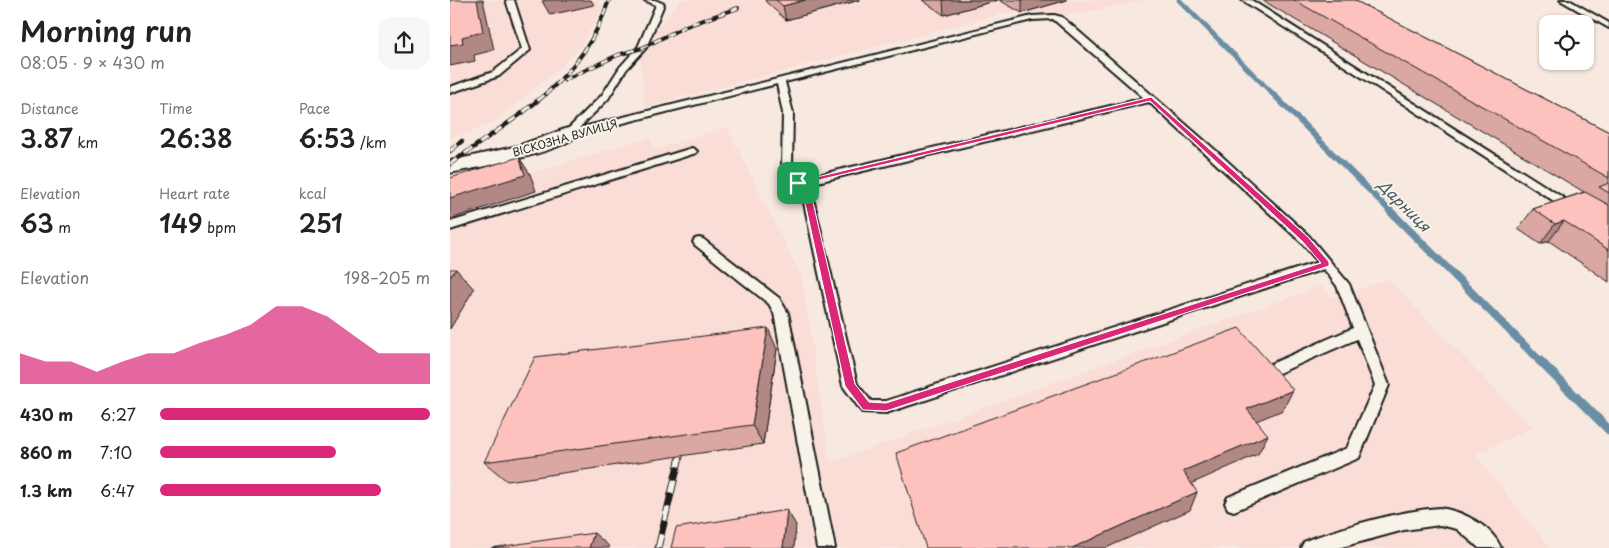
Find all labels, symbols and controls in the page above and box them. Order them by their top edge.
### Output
text: Morning run [20,9,192,52]
map controls [1539,15,1594,70]
button: locate [1539,15,1594,70]
button: share [378,17,430,69]
text: 08:05 · 9 × 430 m [20,50,165,74]
text: Distance [20,98,79,119]
text: Time [159,98,192,119]
text: Pace [299,98,330,119]
street label: ВІСКОЗНА ВУЛИЦЯ [510,114,619,161]
text: 3.87 [20,119,73,157]
text: 26:38 [159,119,233,157]
text: 6:53 [299,119,356,157]
text: km [73,132,98,153]
text: /km [356,132,387,153]
pin [777,162,819,204]
icon: arrive [784,169,812,197]
water label: Дарниця [1372,172,1437,237]
text: Elevation [20,183,80,204]
text: Heart rate [159,183,230,204]
text: kcal [299,183,327,204]
text: 63 [20,204,54,242]
text: 149 [159,204,203,242]
text: 251 [299,204,343,242]
text: m [54,217,71,238]
text: bpm [203,217,236,238]
text: Elevation [20,265,89,289]
text: 198–205 m [344,265,430,289]
text: 430 m [20,402,73,426]
text: 6:27 [100,402,136,426]
text: 860 m [20,440,72,464]
text: 7:10 [100,440,132,464]
text: 1.3 km [20,478,72,502]
text: 6:47 [100,478,135,502]

